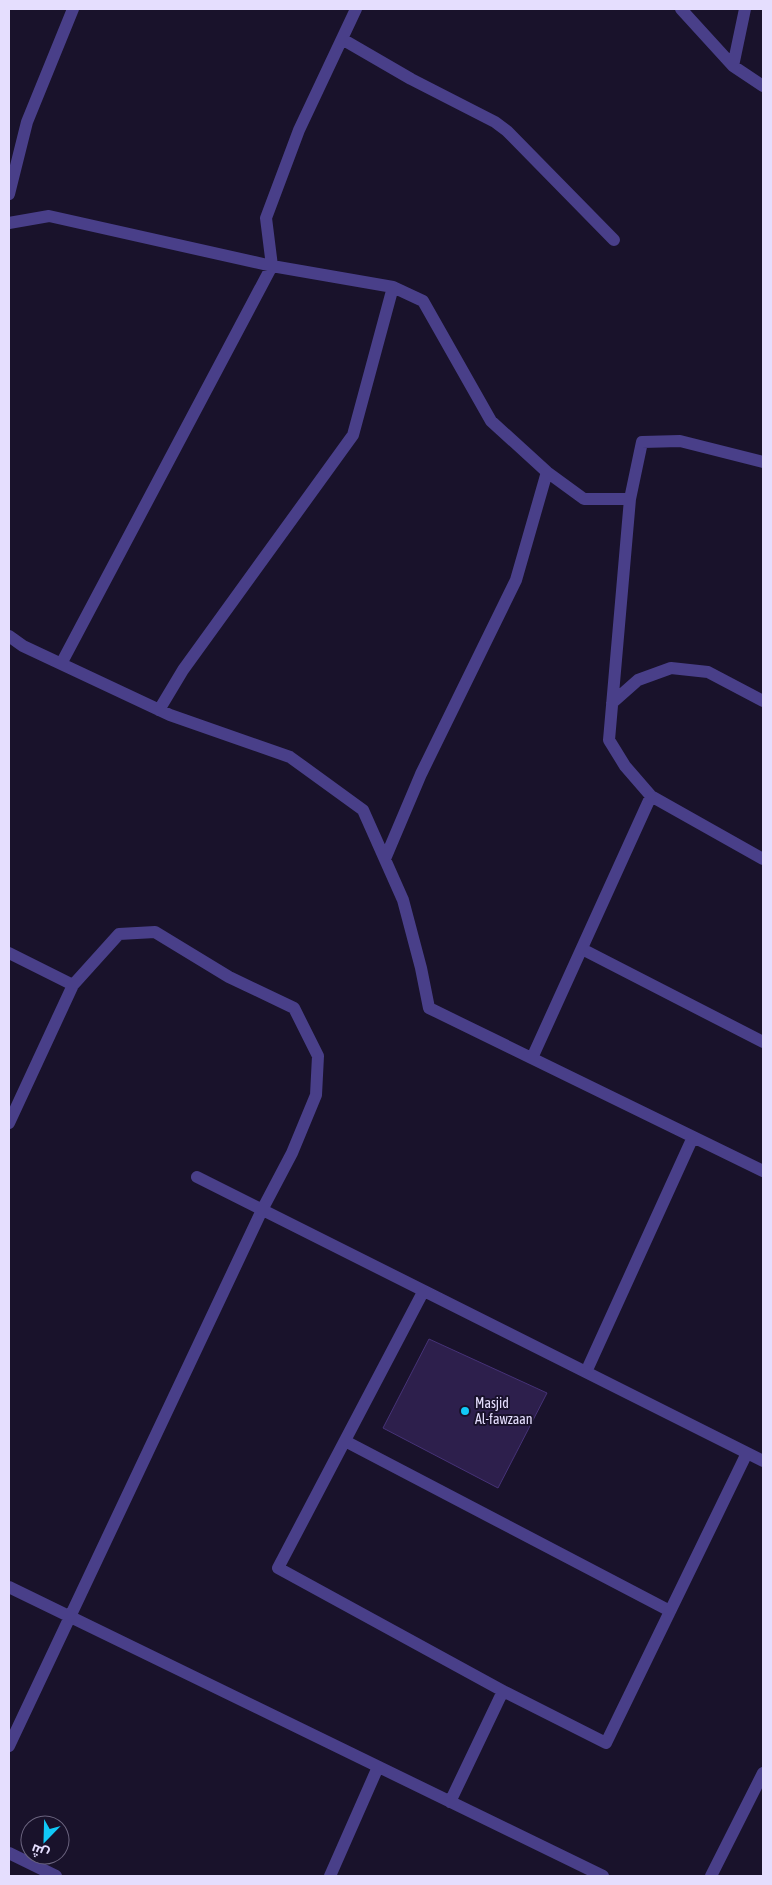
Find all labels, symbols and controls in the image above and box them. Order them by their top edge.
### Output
place label: Masjid Al-fawzaan [475,1395,533,1427]
marker: Masjid Al-fawzaan [459,1405,471,1417]
north arrow [20,1815,70,1865]
text: ش [28,1840,52,1863]

